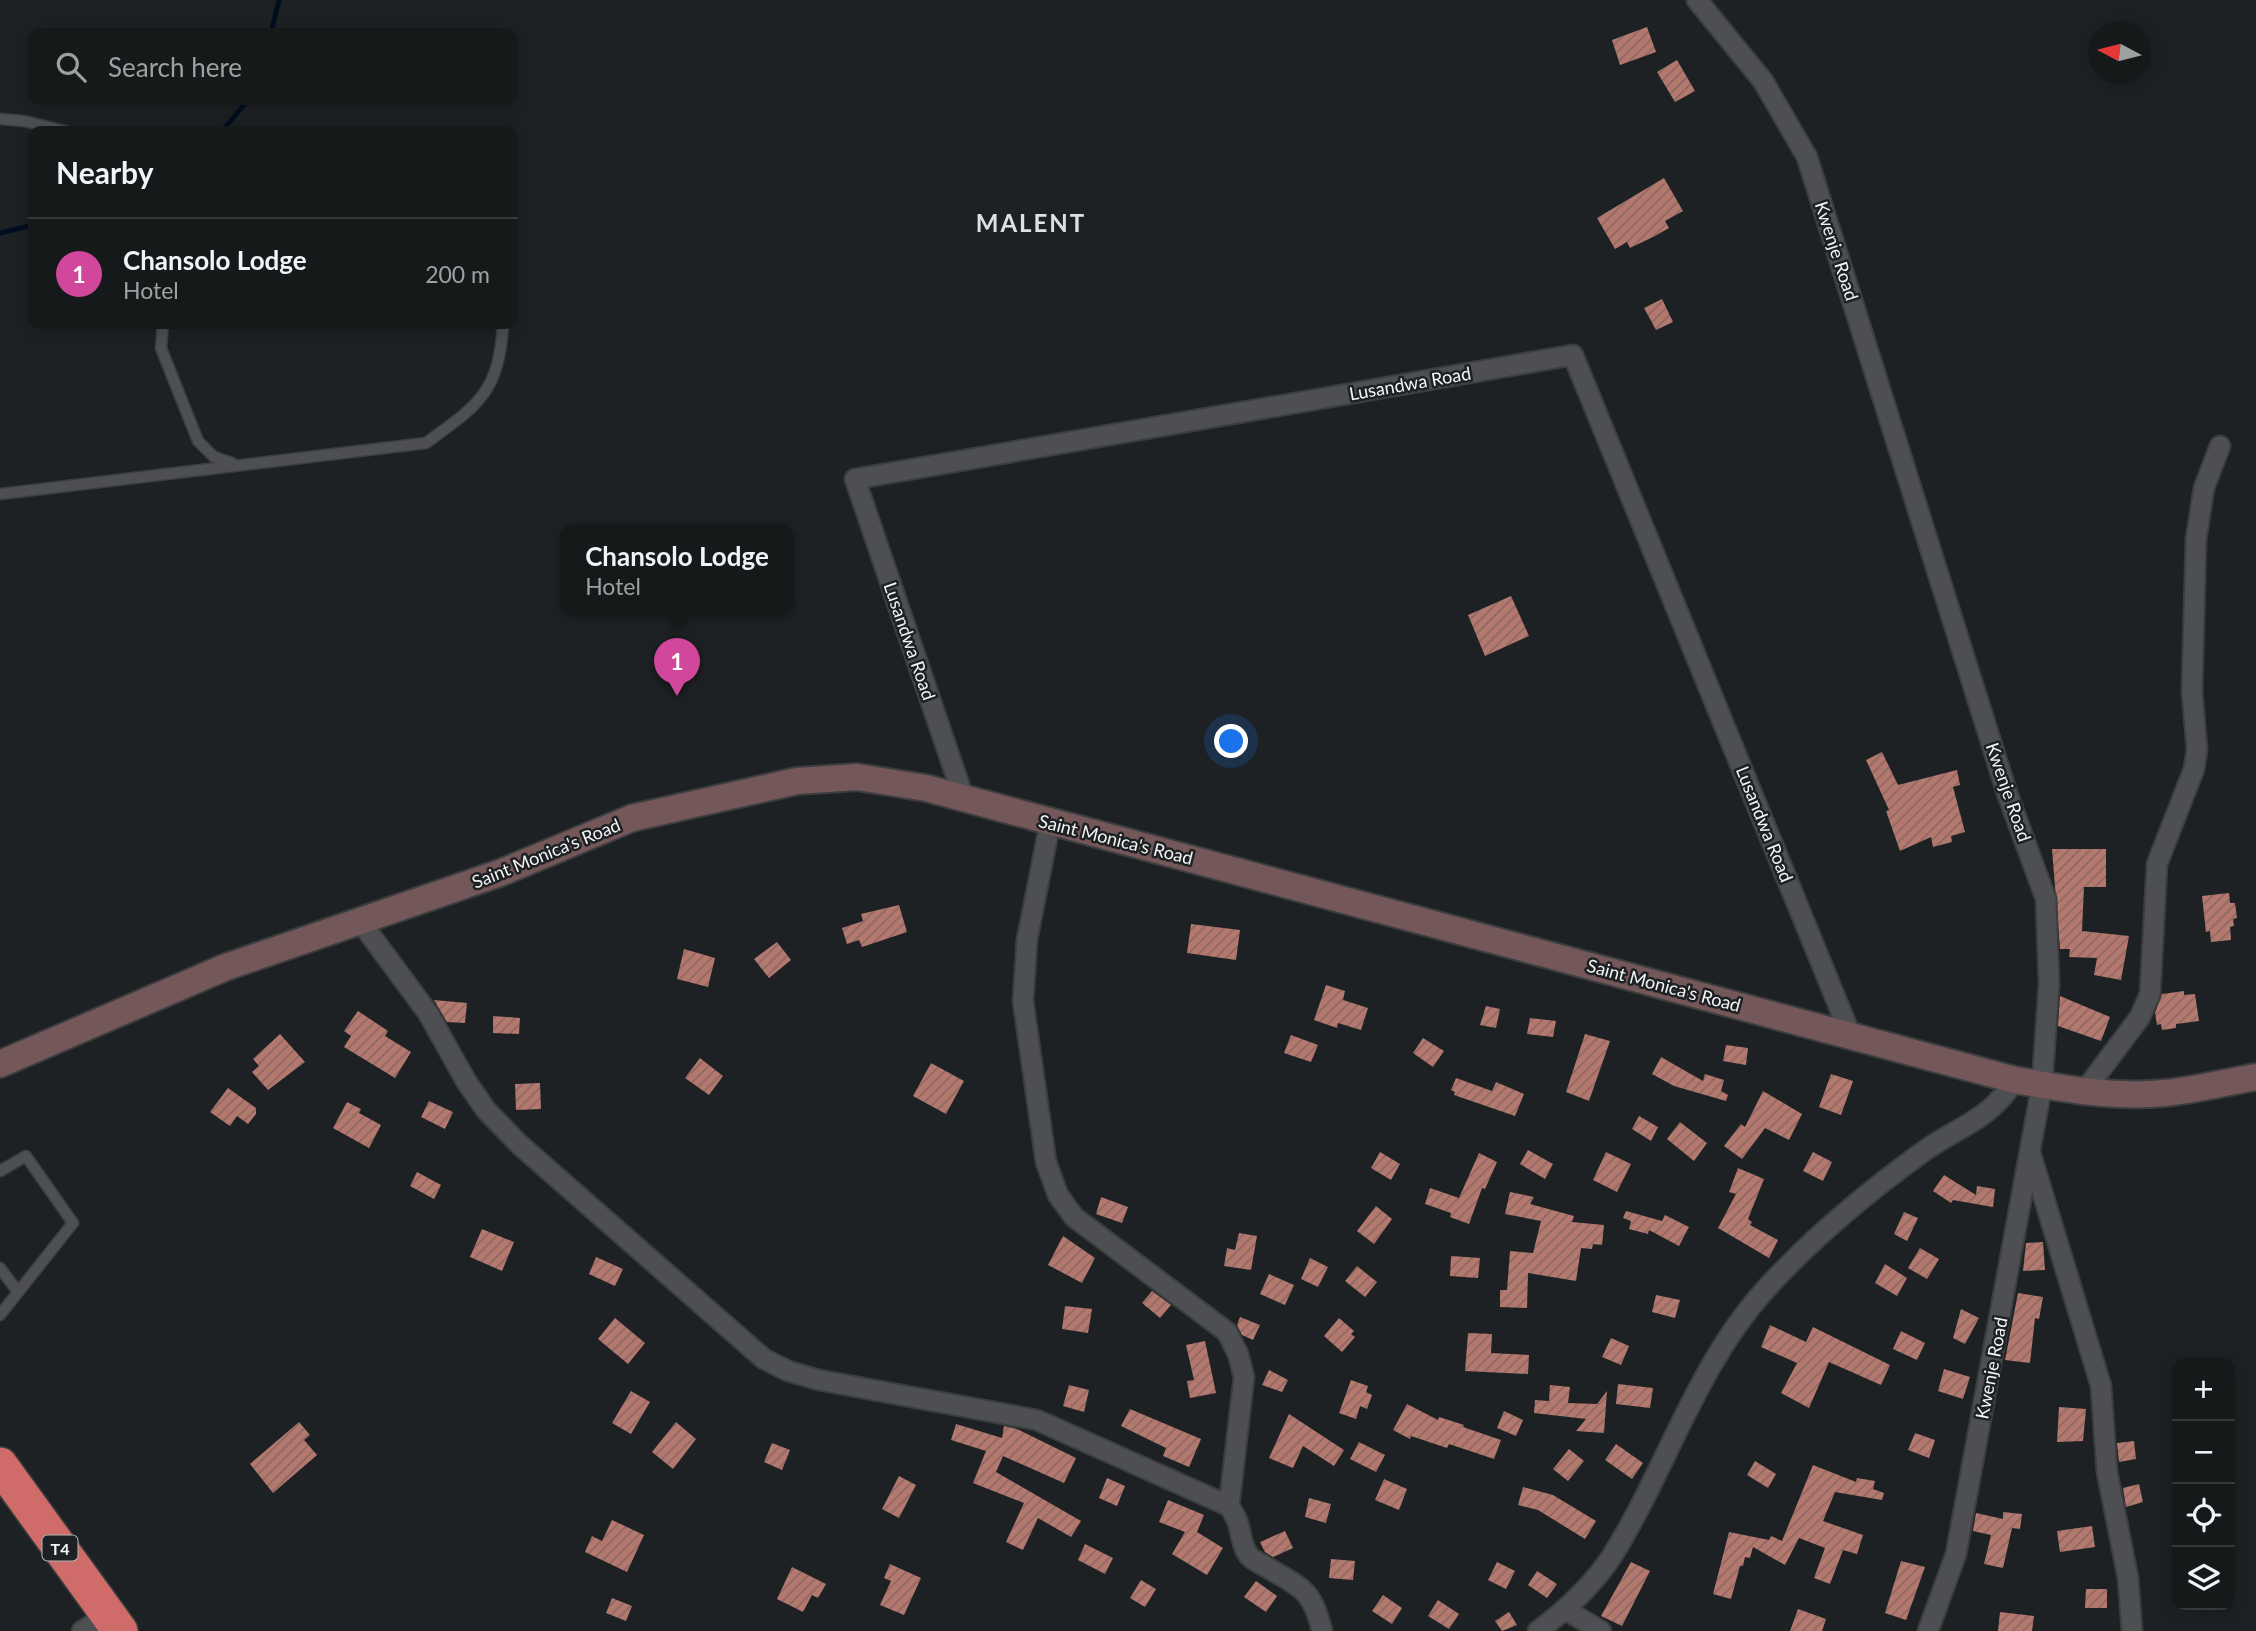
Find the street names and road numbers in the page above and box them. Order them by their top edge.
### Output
street label: Kwenje Road [1811,199,1863,303]
street label: Lusandwa Road [1347,361,1473,405]
street label: Lusandwa Road [880,579,940,703]
street label: Kwenje Road [1982,740,2036,844]
street label: Lusandwa Road [1732,763,1798,885]
street label: Saint Monica's Road [1037,809,1195,869]
street label: Saint Monica's Road [469,813,623,893]
street label: Saint Monica's Road [1585,954,1743,1016]
street label: Kwenje Road [1970,1315,2012,1421]
road number: T4 [42,1536,78,1560]

